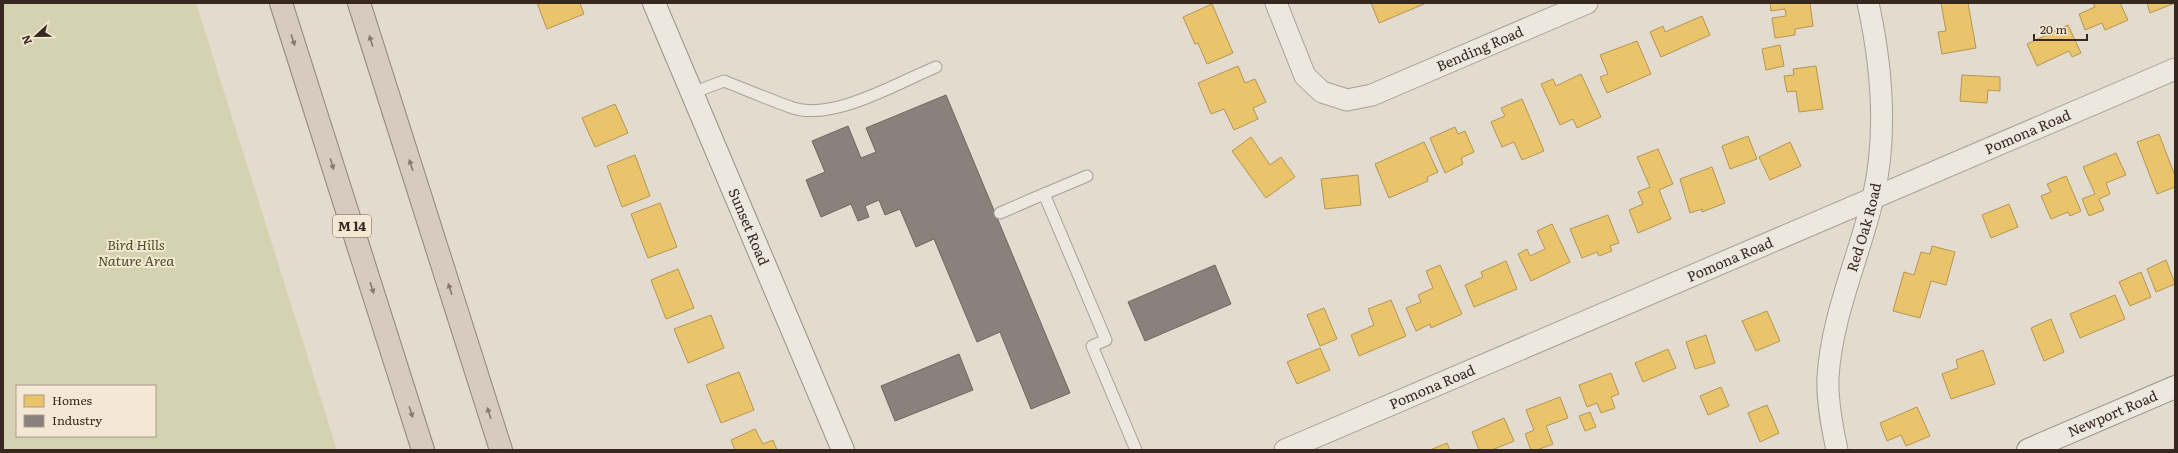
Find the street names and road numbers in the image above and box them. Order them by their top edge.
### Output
street label: Bending Road [1433,20,1526,75]
street label: Pomona Road [1981,104,2074,158]
street label: Red Oak Road [1841,180,1885,274]
street label: Sunset Road [724,185,775,269]
road number: M 14 [333,215,371,237]
street label: Pomona Road [1683,231,1776,286]
street label: Pomona Road [1386,359,1478,413]
street label: Newport Road [2064,385,2161,441]

